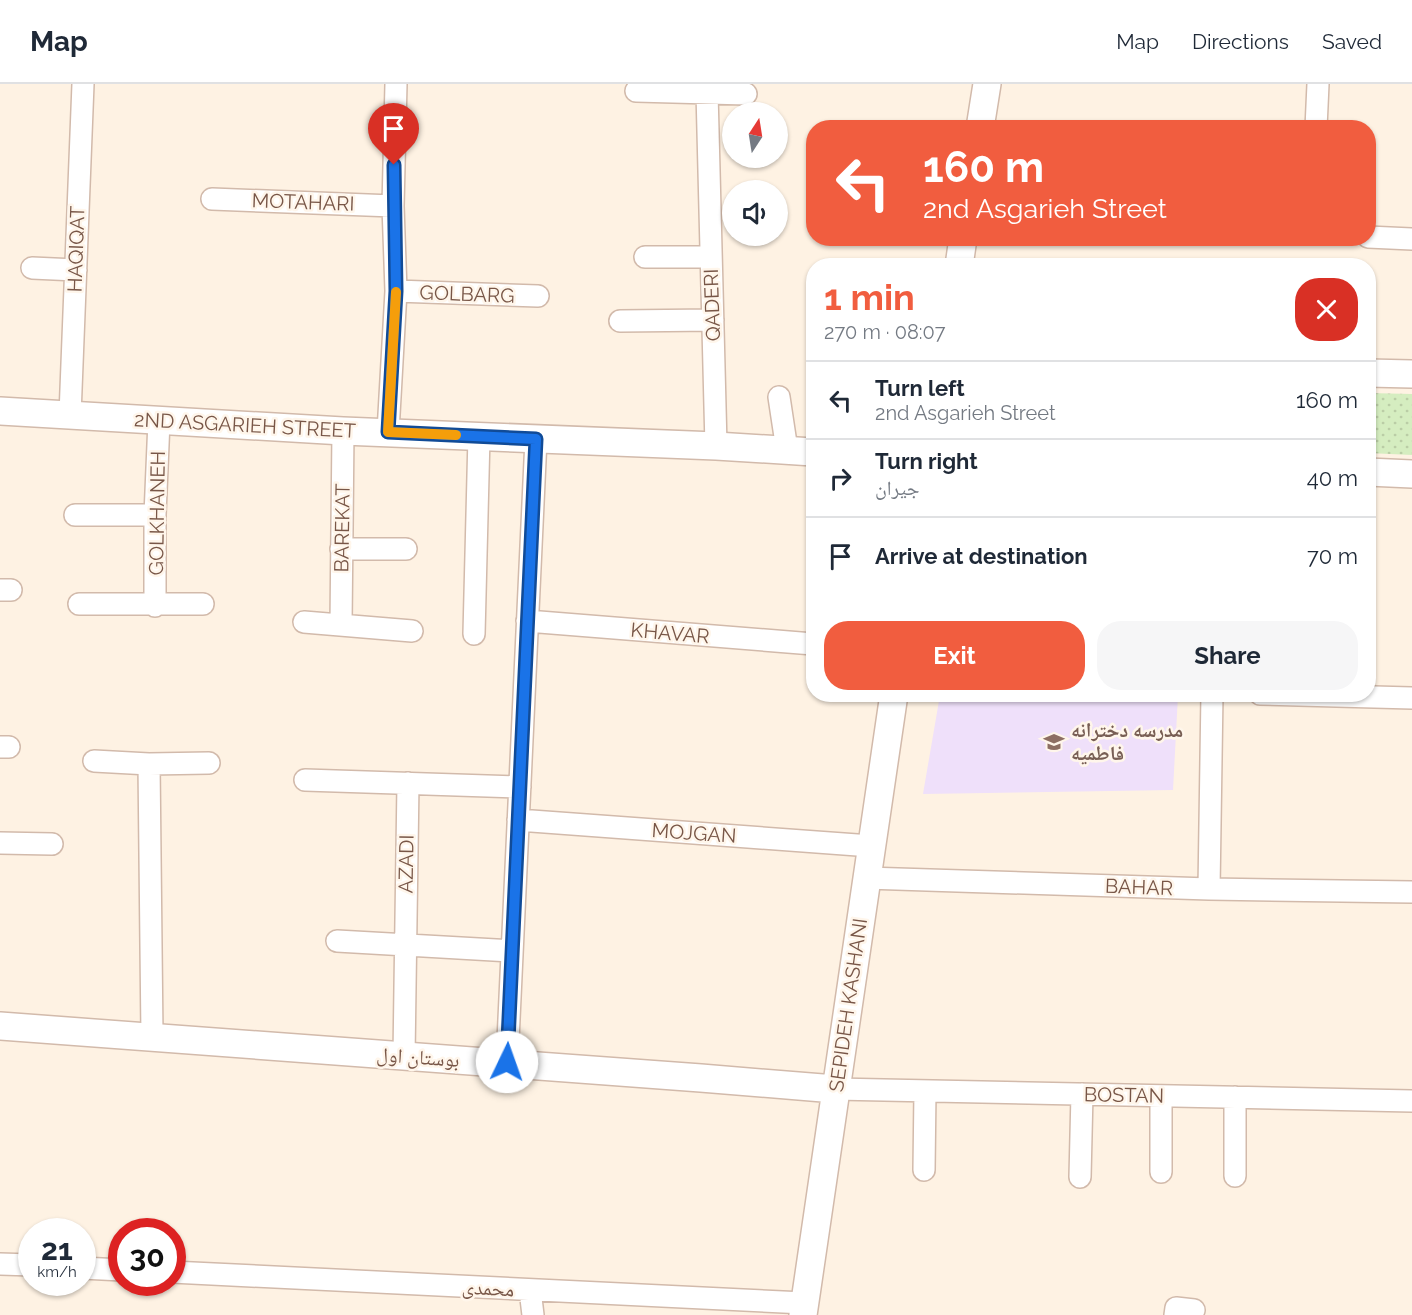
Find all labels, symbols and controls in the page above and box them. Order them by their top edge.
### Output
text: Map [30,25,88,58]
text: Map [1116,29,1159,54]
text: Directions [1192,29,1289,54]
text: Saved [1322,29,1382,54]
north arrow [722,102,788,168]
map controls [722,102,788,246]
pin [368,103,419,165]
icon: arrive [377,112,410,145]
text: 160 m [923,143,1044,192]
icon: left [824,144,902,222]
button: sound [722,180,788,246]
street label: MOTAHARI [251,188,355,216]
text: 2nd Asgarieh Street [923,193,1167,224]
street label: HAQIQAT [62,205,90,293]
street label: QADERI [699,268,725,342]
text: 1 min [824,276,915,318]
button: close [1295,278,1358,341]
street label: GOLBARG [419,280,515,308]
text: 270 m · 08:07 [824,320,945,344]
text: Turn left [875,375,965,401]
icon: left [824,384,857,417]
text: 160 m [1296,387,1358,413]
text: 2nd Asgarieh Street [875,401,1056,425]
street label: 2ND ASGARIEH STREET [134,407,356,443]
text: Turn right [875,448,978,474]
street label: GOLKHANEH [144,451,170,575]
icon: right [824,462,857,495]
text: 40 m [1307,465,1358,491]
text: جیران [875,476,919,500]
street label: BAREKAT [329,483,355,573]
icon: arrive [824,540,857,573]
text: Arrive at destination [875,543,1088,569]
text: 70 m [1307,543,1358,569]
street label: KHAVAR [630,618,710,648]
button: Exit [824,621,1085,690]
button: Share [1097,621,1358,690]
place label: مدرسه دخترانه فاطمیه [1071,718,1183,765]
school or university icon: مدرسه دخترانه فاطمیه [1042,730,1066,754]
street label: MOJGAN [651,818,737,848]
street label: AZADI [393,834,419,894]
street label: BAHAR [1105,874,1173,900]
street label: SEPIDEH KASHANI [824,917,872,1093]
position arrow [475,1030,539,1094]
street label: بوستان اول [376,1042,460,1072]
street label: BOSTAN [1084,1082,1164,1108]
speed limit sign: 30 [108,1218,186,1296]
text: 21 [41,1232,73,1267]
text: km/h [37,1263,77,1281]
street label: محمدی [461,1275,515,1301]

